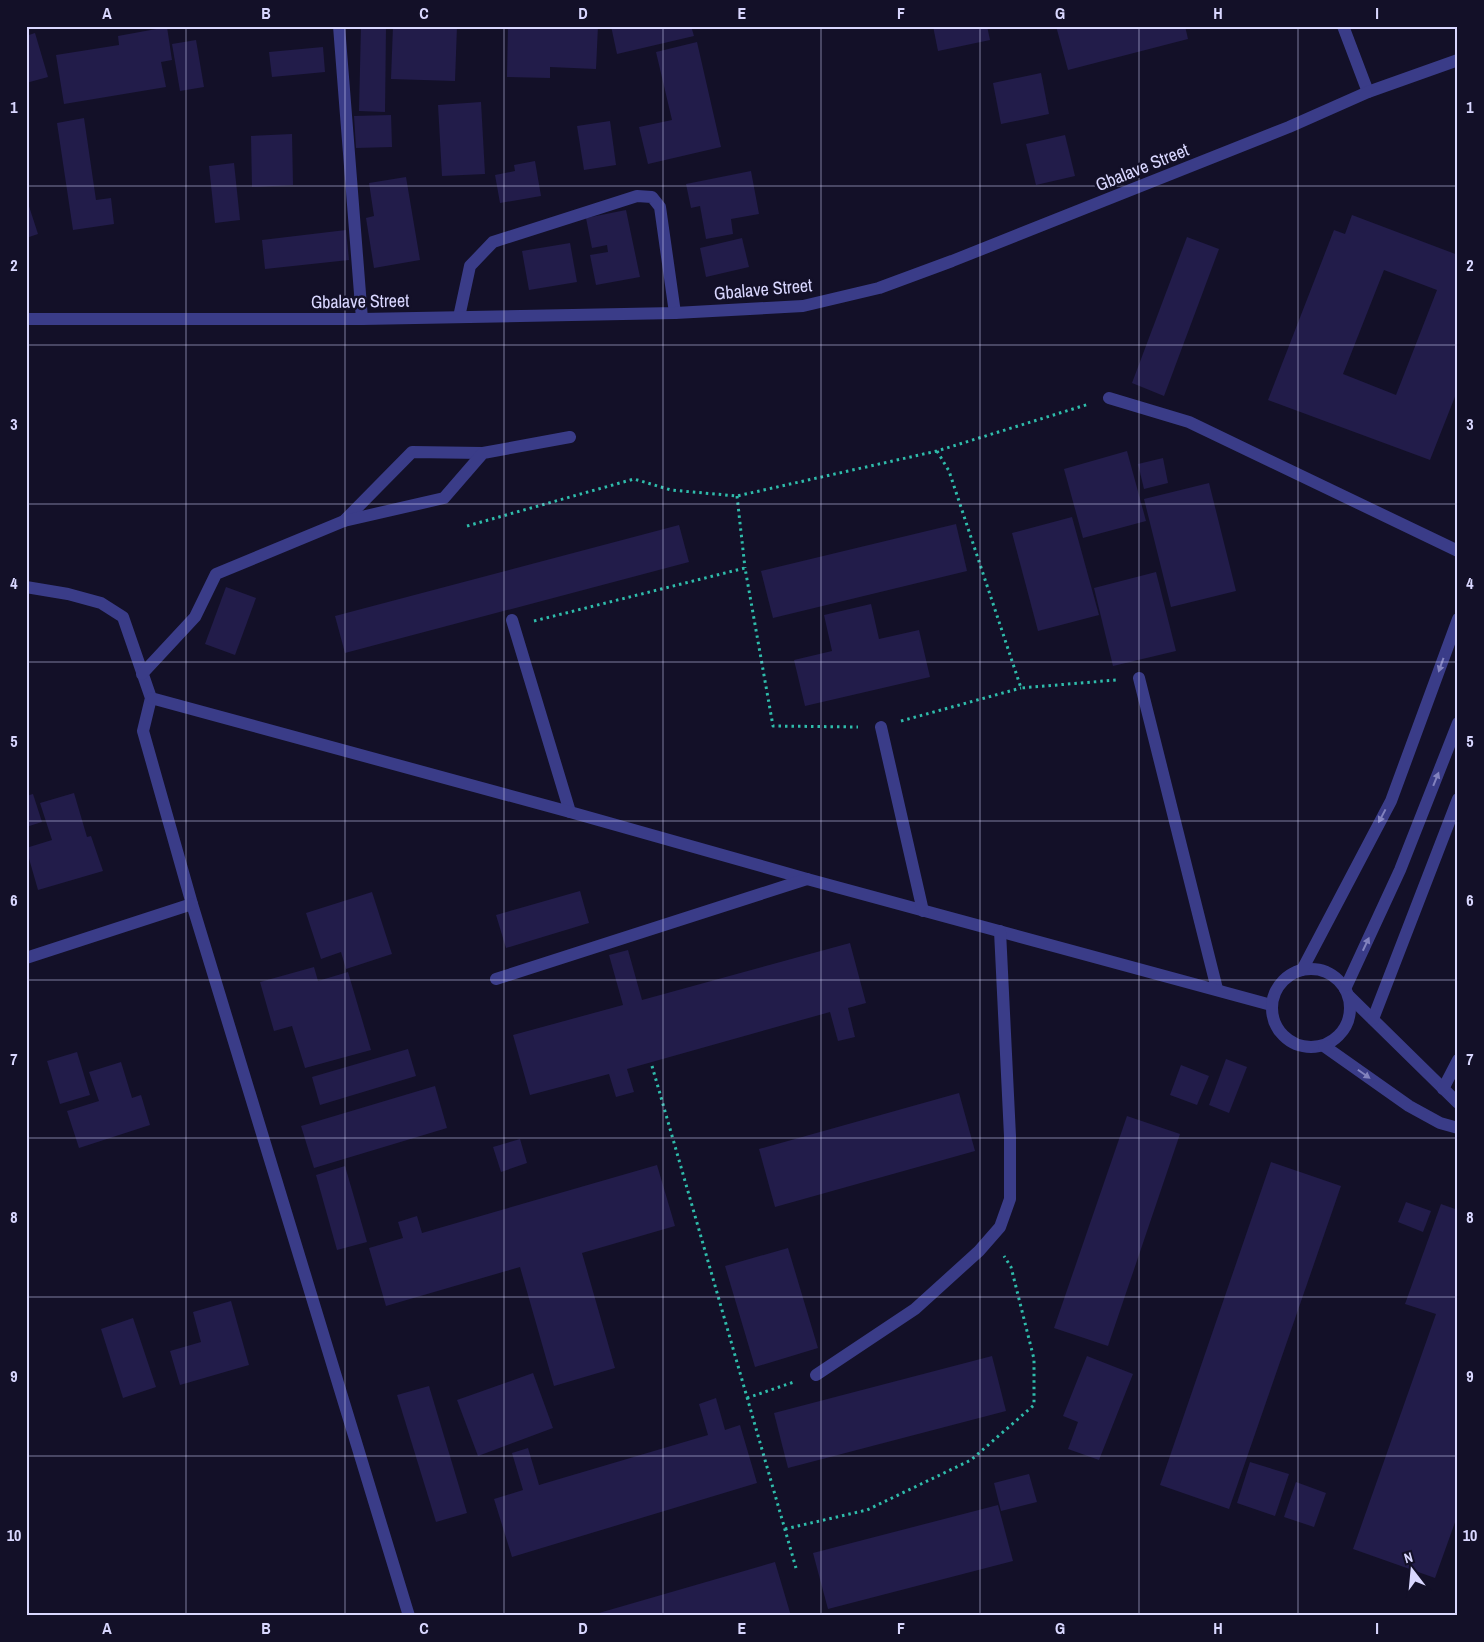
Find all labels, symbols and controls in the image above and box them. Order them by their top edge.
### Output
text: A [102,2,112,24]
text: B [261,2,271,24]
text: C [419,2,429,24]
text: D [578,2,588,24]
text: E [738,2,747,24]
text: F [897,2,905,24]
text: G [1055,2,1065,24]
text: H [1213,2,1223,24]
text: I [1375,2,1379,24]
text: 1 [10,96,18,118]
text: 1 [1466,96,1474,118]
street label: Gbalave Street [1092,137,1192,197]
text: 2 [10,254,18,276]
text: 2 [1466,254,1474,276]
street label: Gbalave Street [713,272,813,306]
street label: Gbalave Street [311,288,409,314]
text: 3 [10,413,18,435]
text: 3 [1466,413,1474,435]
text: 4 [10,572,18,594]
text: 4 [1466,572,1474,594]
one-way arrow [1437,658,1445,673]
text: 5 [10,730,18,752]
text: 5 [1466,730,1474,752]
one-way arrow [1432,771,1440,786]
one-way arrow [1378,809,1386,824]
text: 6 [10,889,18,911]
text: 6 [1466,889,1474,911]
one-way arrow [1362,937,1370,951]
text: 7 [10,1048,18,1070]
text: 7 [1466,1048,1474,1070]
one-way arrow [1357,1069,1370,1079]
text: 8 [10,1206,18,1228]
text: 8 [1466,1206,1474,1228]
text: 9 [10,1365,18,1387]
text: 9 [1466,1365,1474,1387]
text: 10 [7,1524,21,1546]
text: 10 [1463,1524,1477,1546]
north arrow [1386,1544,1436,1594]
text: N [1402,1548,1415,1567]
text: A [102,1617,112,1639]
text: B [261,1617,271,1639]
text: C [419,1617,429,1639]
text: D [578,1617,588,1639]
text: E [738,1617,747,1639]
text: F [897,1617,905,1639]
text: G [1055,1617,1065,1639]
text: H [1213,1617,1223,1639]
text: I [1375,1617,1379,1639]

